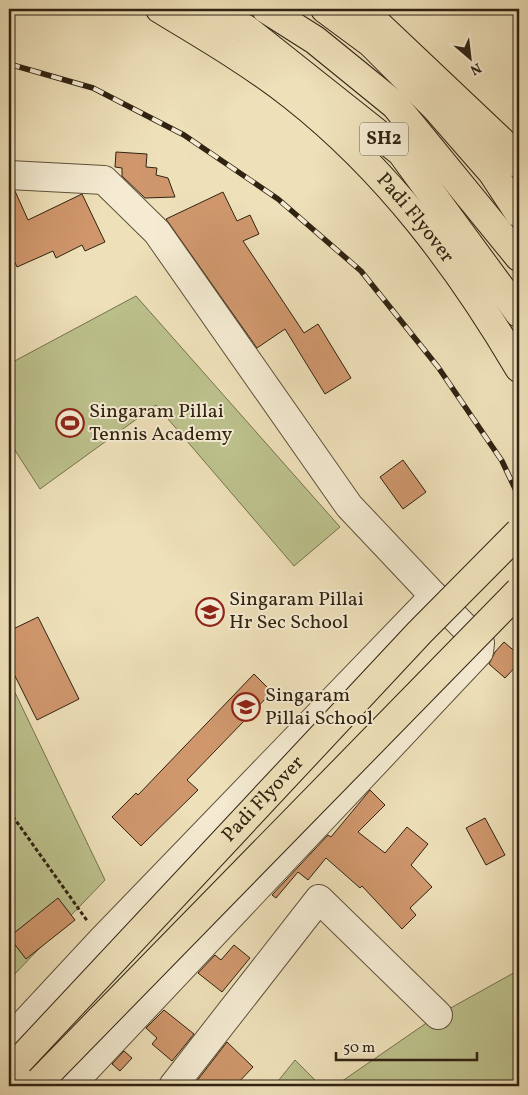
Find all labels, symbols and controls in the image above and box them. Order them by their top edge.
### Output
north arrow [446,32,496,82]
text: N [466,57,484,79]
road number: SH2 [360,122,408,156]
street label: Padi Flyover [369,167,460,269]
place label: Singaram Pillai Tennis Academy [89,398,232,449]
sports icon: Singaram Pillai Tennis Academy [55,408,85,438]
place label: Singaram Pillai Hr Sec School [229,586,364,637]
school or university icon: Singaram Pillai Hr Sec School [195,597,225,627]
place label: Singaram Pillai School [265,682,373,733]
school or university icon: Singaram Pillai School [231,692,261,722]
street label: Padi Flyover [216,750,311,849]
scale bar [336,1030,477,1062]
text: 50 m [343,1038,375,1059]

